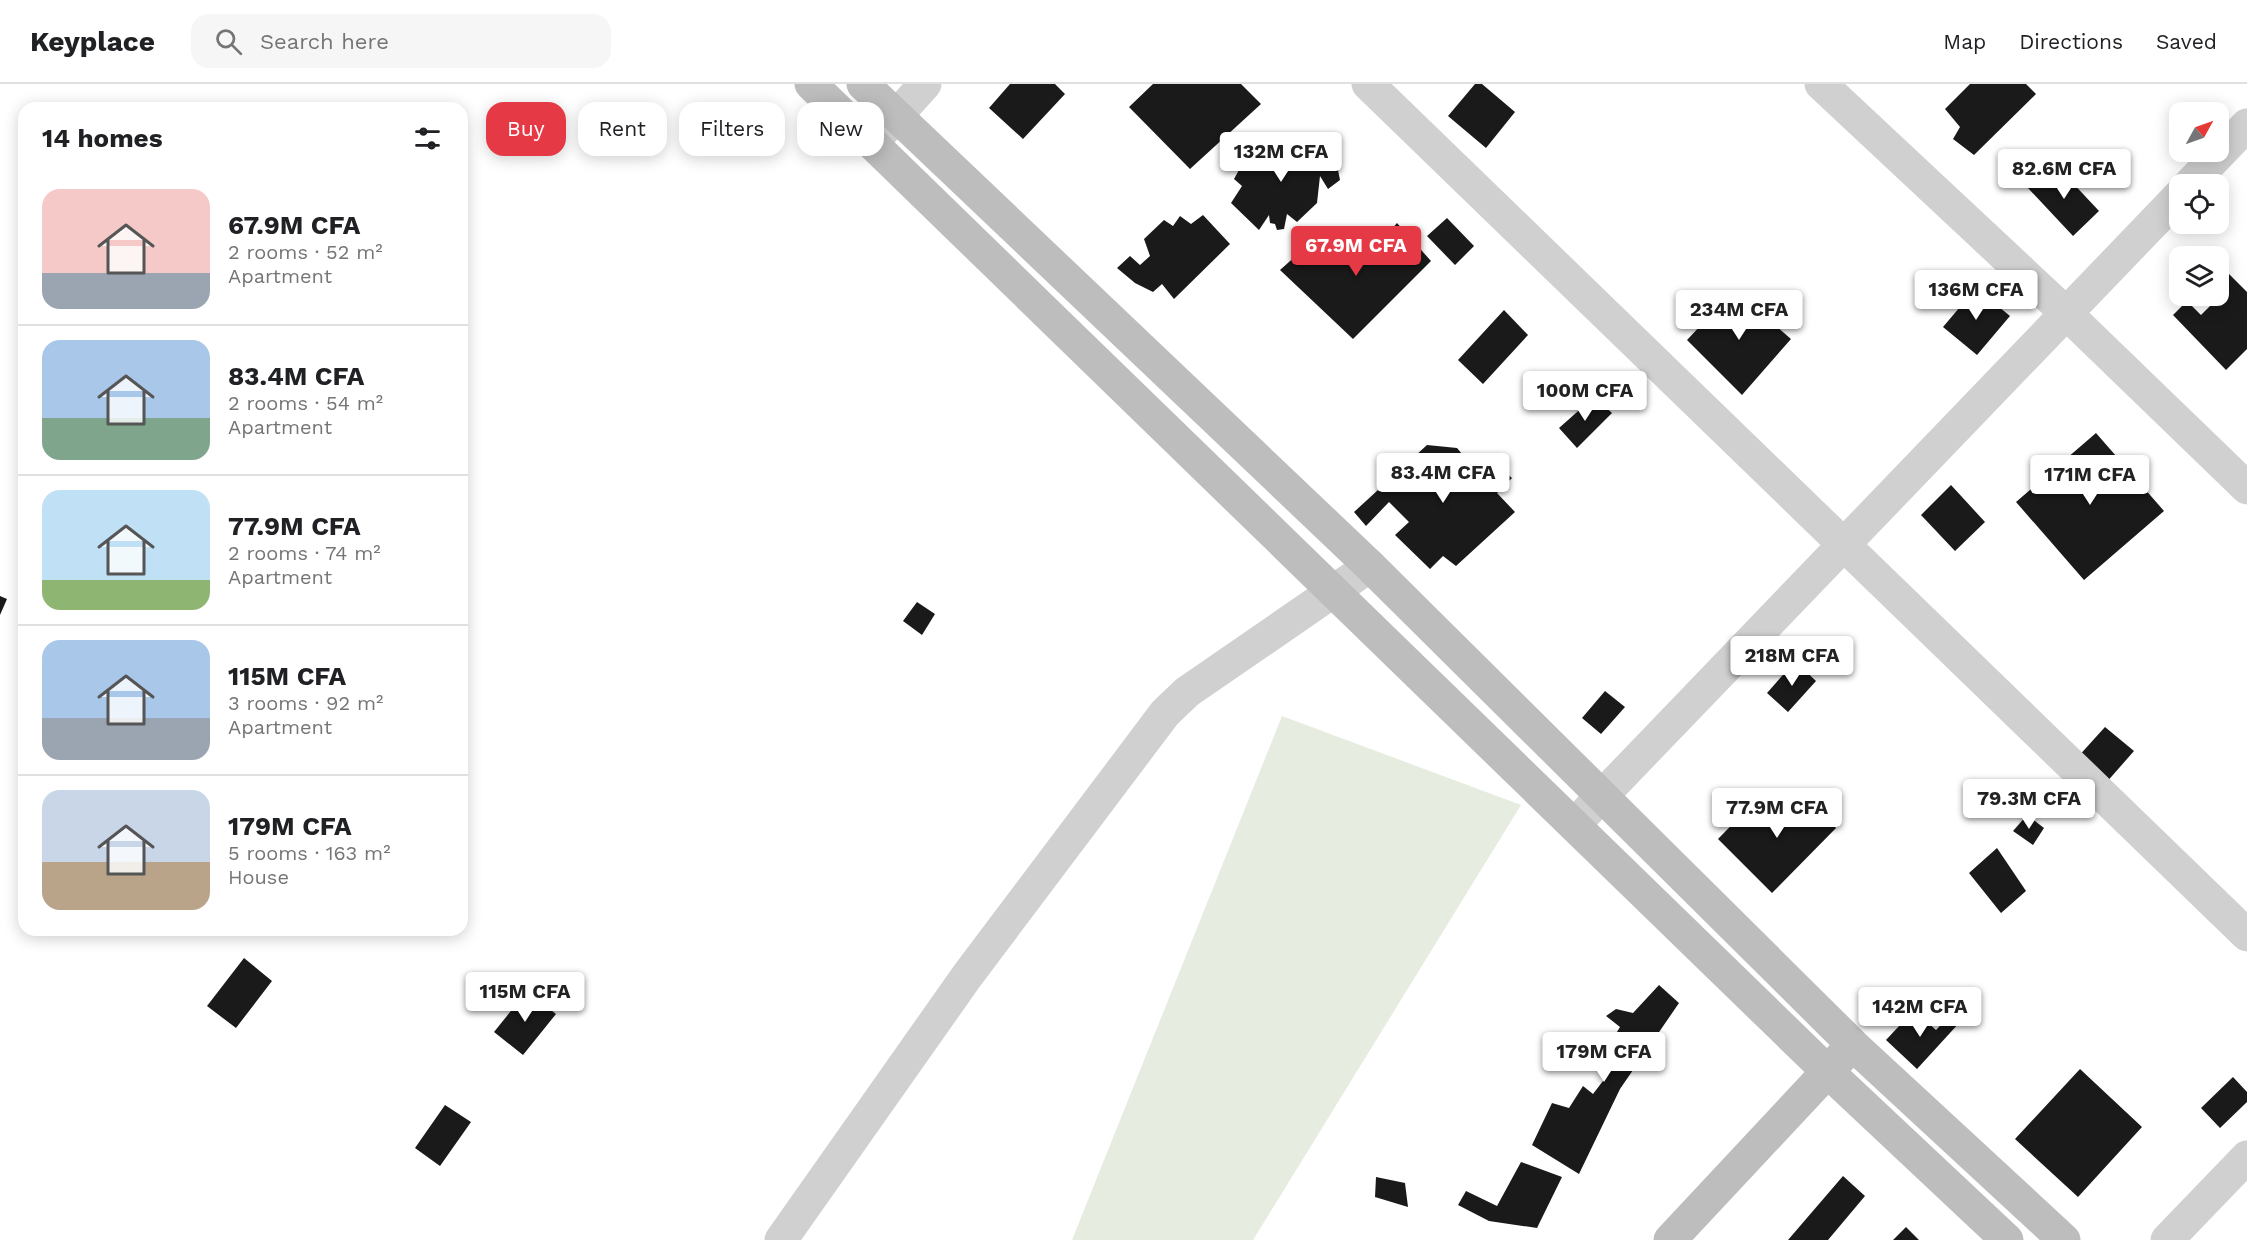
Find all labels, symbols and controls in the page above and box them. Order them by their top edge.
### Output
search box [191,14,611,68]
text: Keyplace [30,25,155,58]
icon: search [212,25,245,58]
text: Search here [260,29,389,54]
text: Map [1943,29,1986,54]
text: Directions [2019,29,2123,54]
text: Saved [2156,29,2217,54]
chip: Buy [486,102,566,156]
chip: Rent [578,102,667,156]
chip: Filters [679,102,785,156]
chip: New [797,102,884,156]
north arrow [2169,102,2229,162]
map controls [2169,102,2229,306]
icon: filters [411,122,444,155]
text: 14 homes [42,123,163,153]
pin: 132M CFA [1219,132,1343,183]
text: 132M CFA [1234,139,1328,163]
pin: 82.6M CFA [1995,149,2133,200]
text: 82.6M CFA [2012,156,2116,180]
button: locate [2169,174,2229,234]
text: 67.9M CFA [228,210,360,240]
icon: home [90,213,162,285]
pin: 67.9M CFA [1287,226,1425,277]
text: 67.9M CFA [1305,233,1407,257]
text: 2 rooms · 52 m² [228,240,383,264]
button: layers [2169,246,2229,306]
text: Apartment [228,264,332,288]
pin: 136M CFA [1914,270,2038,321]
text: 136M CFA [1929,277,2023,301]
pin: 234M CFA [1677,290,1801,341]
text: 234M CFA [1690,297,1788,321]
text: 83.4M CFA [228,361,364,391]
icon: home [90,364,162,436]
pin: 100M CFA [1523,371,1647,422]
text: 100M CFA [1537,378,1633,402]
text: 2 rooms · 54 m² [228,391,383,415]
text: Apartment [228,415,332,439]
pin: 83.4M CFA [1374,453,1512,504]
pin: 171M CFA [2028,455,2152,506]
text: 83.4M CFA [1391,460,1495,484]
text: 171M CFA [2044,462,2136,486]
text: 77.9M CFA [228,511,361,541]
icon: home [90,514,162,586]
text: 2 rooms · 74 m² [228,541,381,565]
text: Apartment [228,565,332,589]
pin: 218M CFA [1730,636,1854,687]
text: 218M CFA [1744,643,1840,667]
text: 115M CFA [228,661,346,691]
icon: home [90,664,162,736]
text: 3 rooms · 92 m² [228,691,383,715]
text: Apartment [228,715,332,739]
pin: 79.3M CFA [1960,779,2098,830]
text: 79.3M CFA [1977,786,2081,810]
pin: 77.9M CFA [1708,788,1846,839]
text: 77.9M CFA [1726,795,1828,819]
text: 179M CFA [228,811,352,841]
icon: home [90,814,162,886]
text: 5 rooms · 163 m² [228,841,390,865]
text: House [228,865,289,889]
pin: 115M CFA [463,972,587,1023]
text: 115M CFA [480,979,570,1003]
pin: 142M CFA [1858,987,1982,1038]
text: 142M CFA [1872,994,1968,1018]
pin: 179M CFA [1542,1032,1666,1083]
text: 179M CFA [1556,1039,1652,1063]

